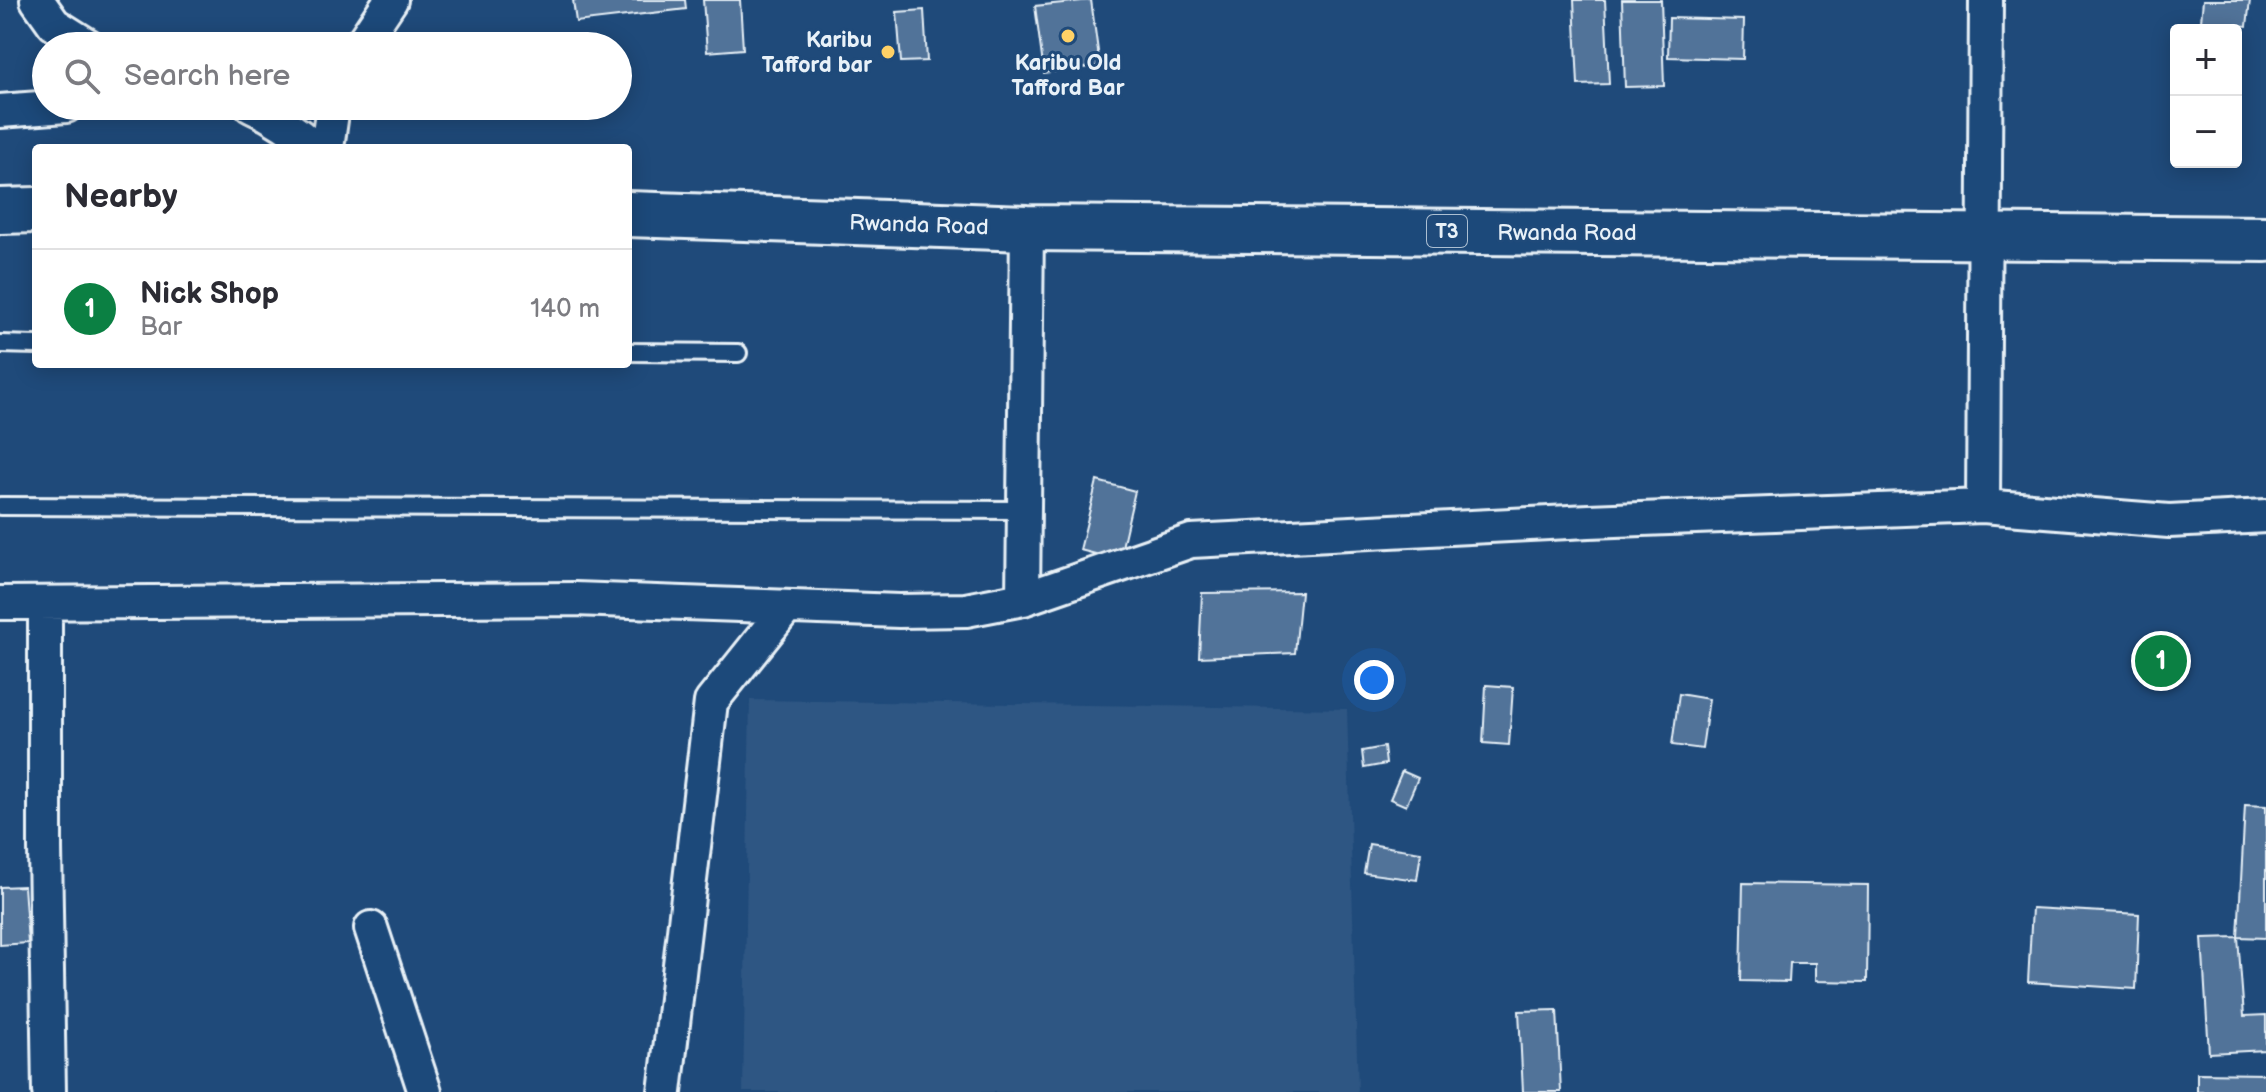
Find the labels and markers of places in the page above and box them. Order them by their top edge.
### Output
place label: Karibu Tafford bar [762,27,872,79]
marker: Karibu Old Tafford Bar [1059,27,1077,45]
marker: Karibu Tafford bar [879,43,897,61]
place label: Karibu Old Tafford Bar [1012,50,1125,102]
pin: 1 [2135,631,2187,691]

